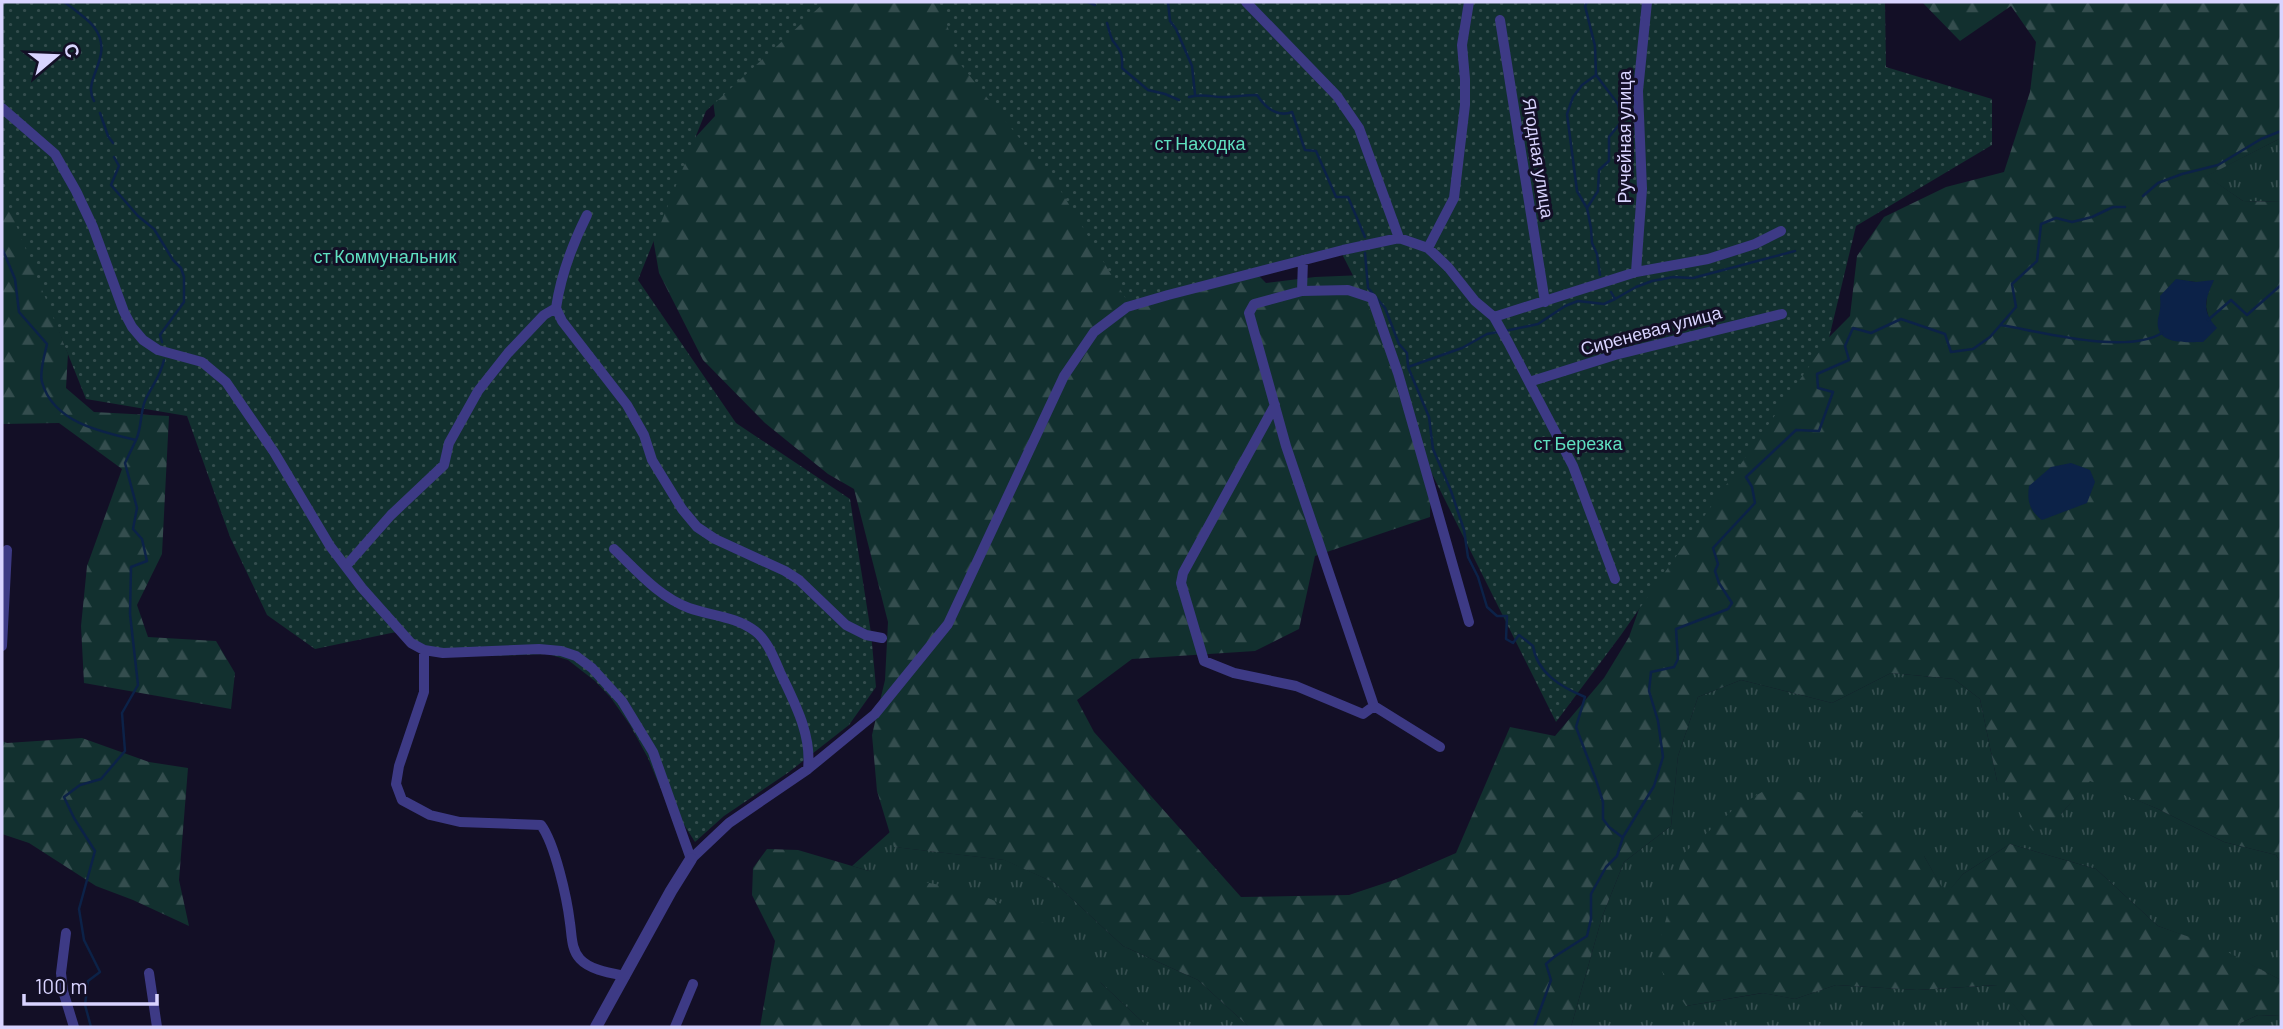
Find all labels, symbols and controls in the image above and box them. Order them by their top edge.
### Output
north arrow [21,21,91,91]
text: С [59,40,86,61]
street label: Ручейная улица [1613,69,1635,204]
street label: Ягодная улица [1519,96,1560,221]
park label: ст Находка [1154,132,1247,154]
park label: ст Коммунальник [314,245,457,267]
street label: Сиреневая улица [1578,300,1725,359]
park label: ст Березка [1534,432,1623,454]
scale bar [24,962,158,1006]
text: 100 m [35,973,88,998]

